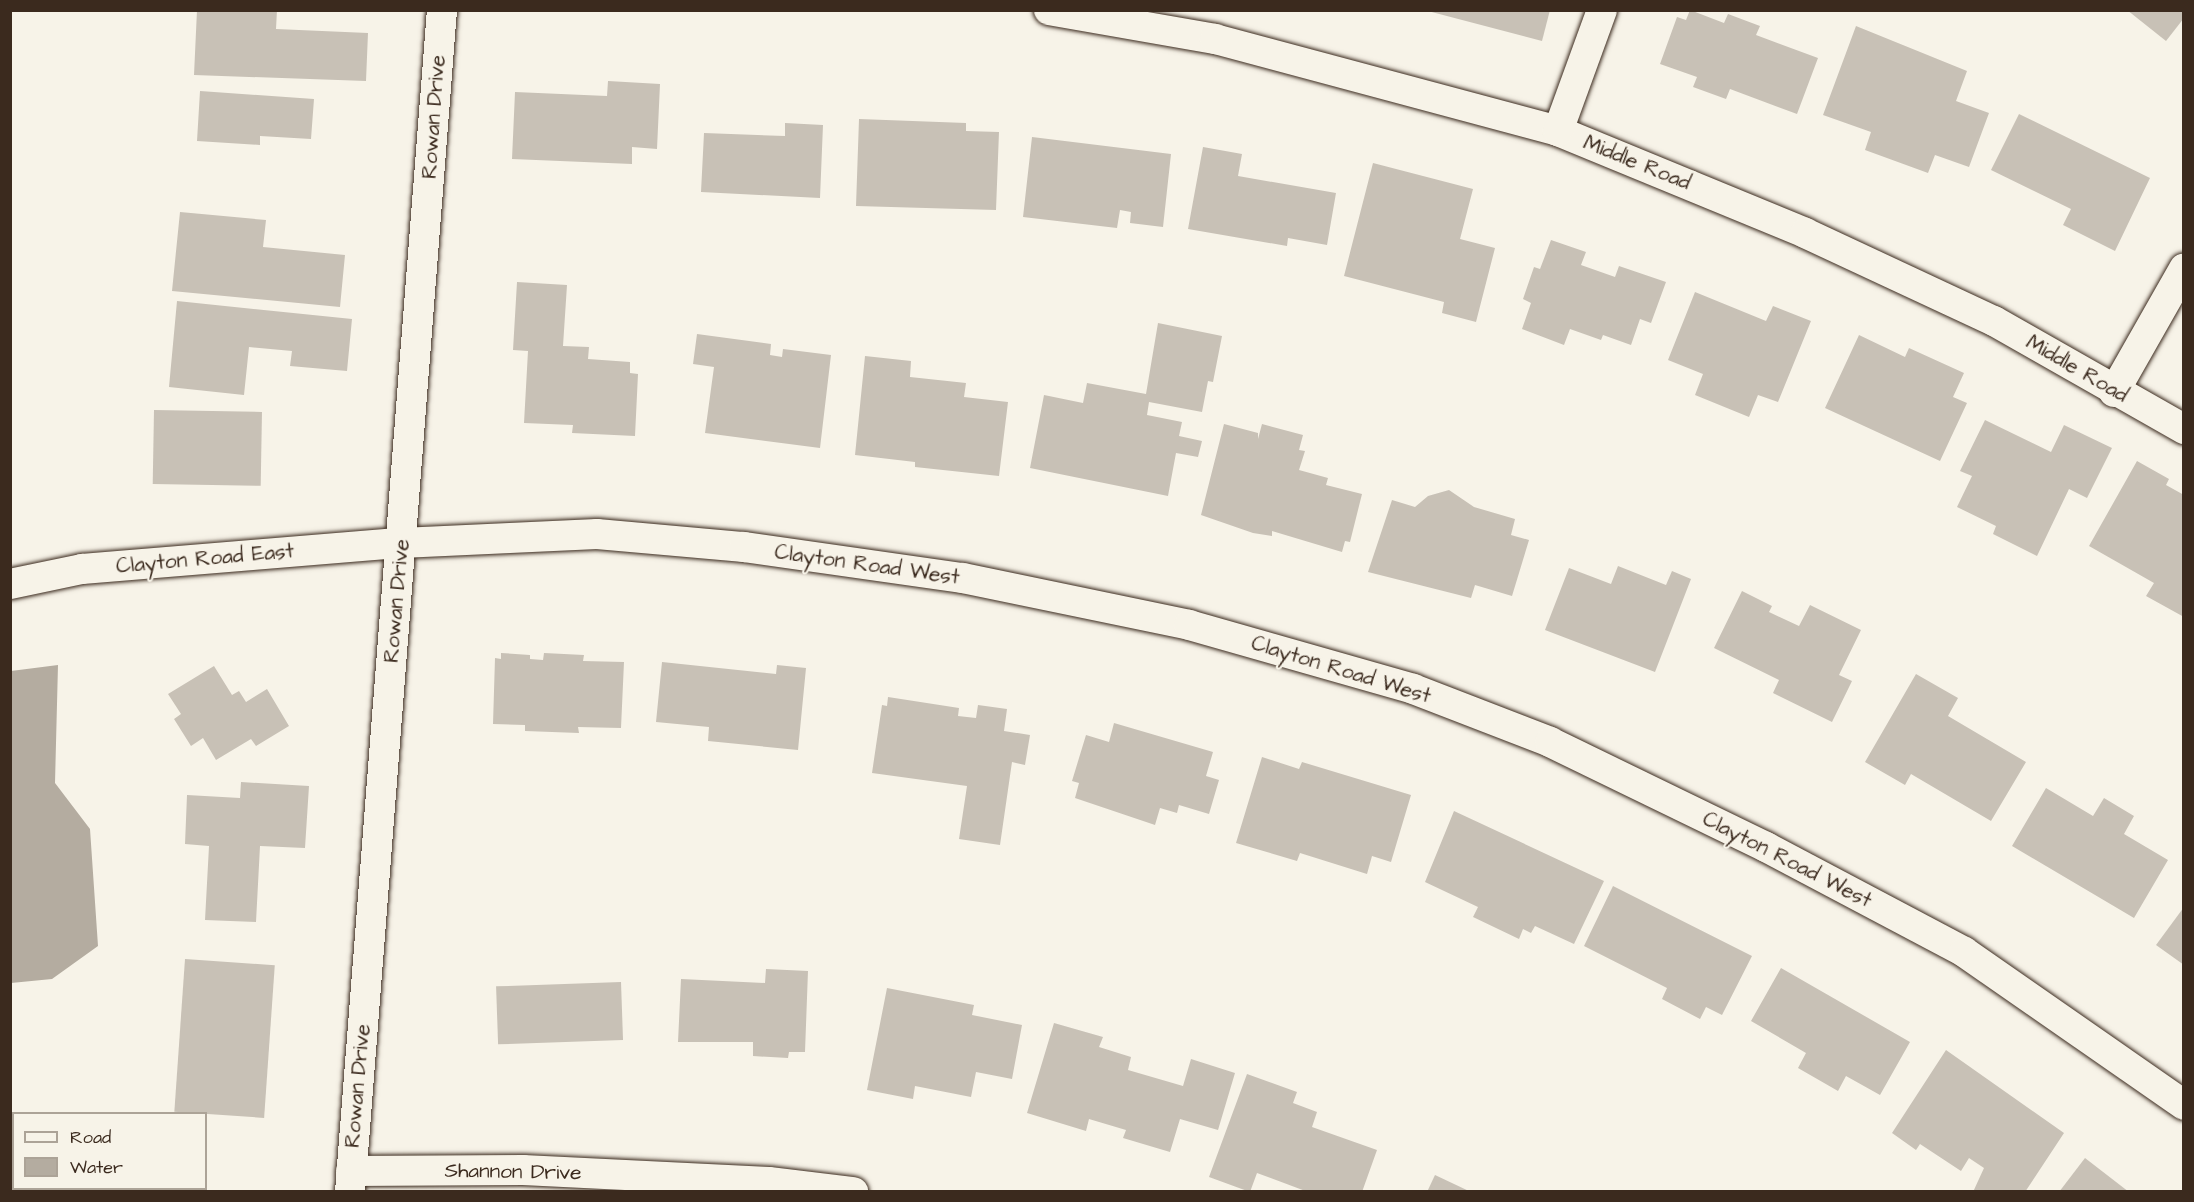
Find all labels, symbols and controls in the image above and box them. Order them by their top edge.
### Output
street label: Rowan Drive [417,54,451,180]
street label: Middle Road [1580,130,1694,196]
street label: Middle Road [2022,330,2132,408]
street label: Rowan Drive [379,538,415,664]
street label: Clayton Road East [115,539,295,579]
street label: Clayton Road West [773,540,961,590]
street label: Clayton Road West [1248,631,1434,709]
street label: Clayton Road West [1698,806,1876,914]
street label: Rowan Drive [340,1023,376,1149]
legend [12,1112,207,1190]
text: Road [70,1125,111,1150]
text: Water [70,1155,123,1180]
street label: Shannon Drive [444,1158,582,1186]

